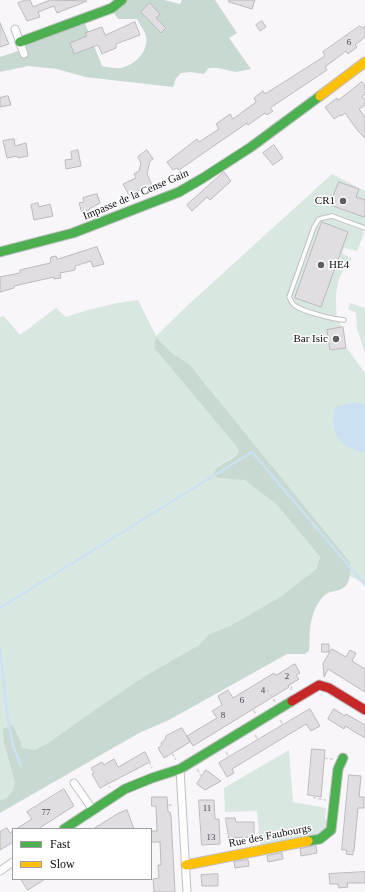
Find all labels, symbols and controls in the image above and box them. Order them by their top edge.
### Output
house number: 6 [347,38,351,48]
street label: Impasse de la Cense Gain [81,167,191,223]
place label: CR1 [315,194,335,208]
marker: CR1 [338,196,348,206]
place label: HE4 [329,258,349,272]
marker: HE4 [316,260,326,270]
place label: Bar Isic [293,332,328,346]
marker: Bar Isic [331,334,341,344]
house number: 2 [285,672,289,682]
house number: 4 [261,686,265,696]
house number: 6 [240,696,244,706]
house number: 8 [221,711,225,721]
house number: 11 [203,804,211,814]
house number: 77 [42,808,50,818]
street label: Rue des Faubourgs [227,821,313,851]
legend [12,828,152,880]
house number: 13 [206,833,216,843]
text: Fast [50,837,70,851]
text: Slow [50,857,75,871]

